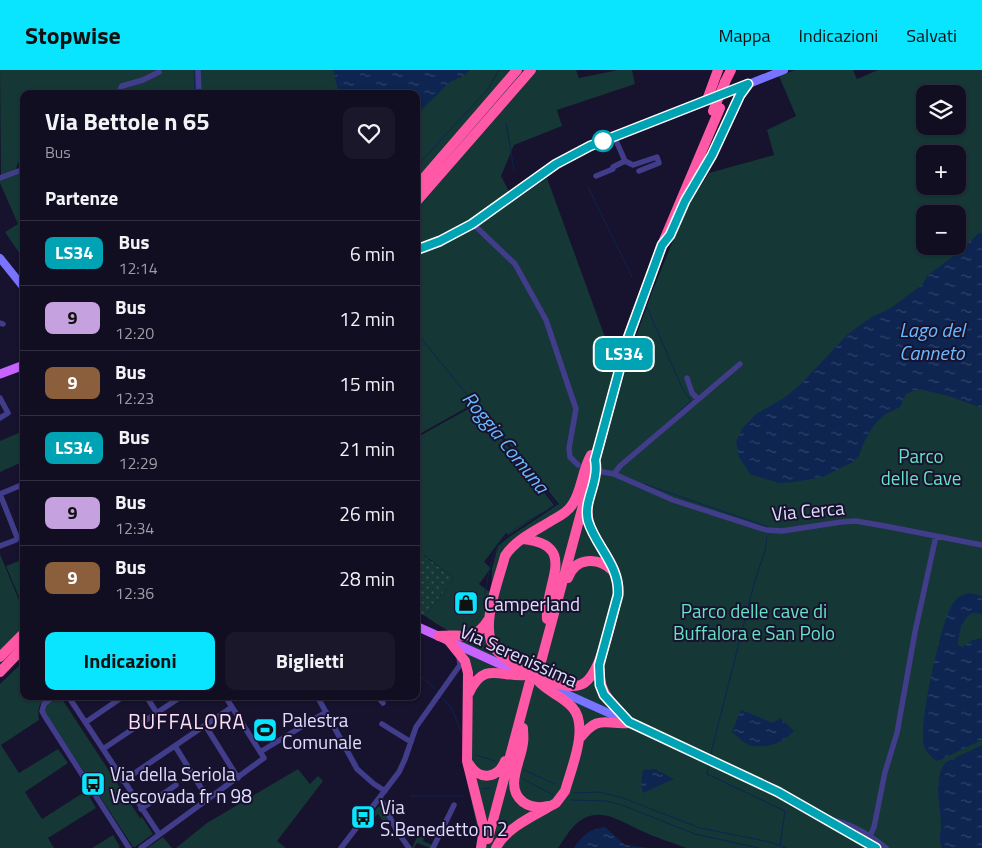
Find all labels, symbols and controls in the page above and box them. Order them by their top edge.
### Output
text: Stopwise [25,17,121,53]
text: Mappa [718,22,771,49]
text: Indicazioni [799,22,878,49]
text: Salvati [906,22,957,49]
map controls [916,85,966,255]
button: layers [916,85,966,135]
text: Via Bettole n 65 [45,103,210,139]
button: heart [343,107,395,159]
unlabelled marker [592,130,614,152]
text: Bus [45,140,71,164]
button: + [916,145,966,195]
text: Partenze [45,183,118,212]
button: − [916,205,966,255]
text: Bus [118,227,150,256]
text: LS34 [55,239,93,266]
text: 6 min [350,239,395,268]
text: 12:14 [118,256,158,280]
text: Bus [115,292,146,321]
text: 9 [67,304,78,331]
text: 12 min [339,304,395,333]
water label: Lago del Canneto [899,314,968,368]
text: 12:20 [115,321,154,345]
line badge: LS34 [589,338,659,370]
text: LS34 [605,340,643,367]
text: Bus [115,357,146,386]
text: 9 [67,369,78,396]
text: 15 min [339,369,395,398]
water label: Roggia Comuna [455,384,558,501]
text: 12:23 [115,386,154,410]
text: Bus [118,422,150,451]
text: LS34 [55,434,93,461]
text: 21 min [339,434,395,463]
park label: Parco delle Cave [881,441,961,492]
text: 12:29 [118,451,158,475]
text: Bus [115,487,146,516]
street label: Via Cerca [770,492,846,528]
text: 9 [67,499,78,526]
text: 26 min [339,499,395,528]
text: 12:34 [115,516,154,540]
text: Bus [115,552,146,581]
text: 9 [67,564,78,591]
text: 28 min [339,564,395,593]
text: 12:36 [115,581,154,605]
place label: Camperland [484,589,580,618]
shop icon: Camperland [453,590,479,616]
park label: Parco delle cave di Buffalora e San Polo [673,596,835,647]
street label: Via Serenissima [455,616,583,694]
button: Indicazioni [45,632,215,690]
button: Biglietti [225,632,395,690]
district label: BUFFALORA [128,705,246,737]
place label: Palestra Comunale [282,705,362,756]
sports icon: Palestra Comunale [252,717,278,743]
place label: Via della Seriola Vescovada fr n 98 [110,759,252,810]
bus stop icon: Via della Seriola Vescovada fr n 98 [80,771,106,797]
place label: Via S.Benedetto n 2 [380,792,508,843]
bus stop icon: Via S.Benedetto n 2 [350,804,376,830]

